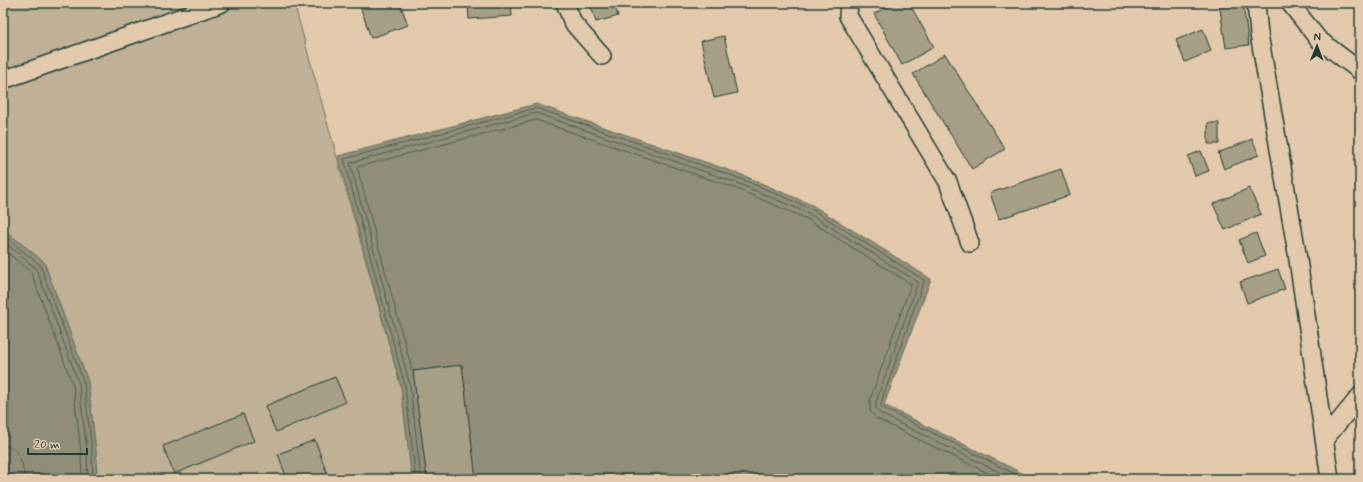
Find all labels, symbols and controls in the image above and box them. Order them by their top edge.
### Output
north arrow [1297,26,1337,66]
text: N [1313,30,1321,44]
scale bar [28,430,87,456]
text: 20 m [34,437,60,453]

